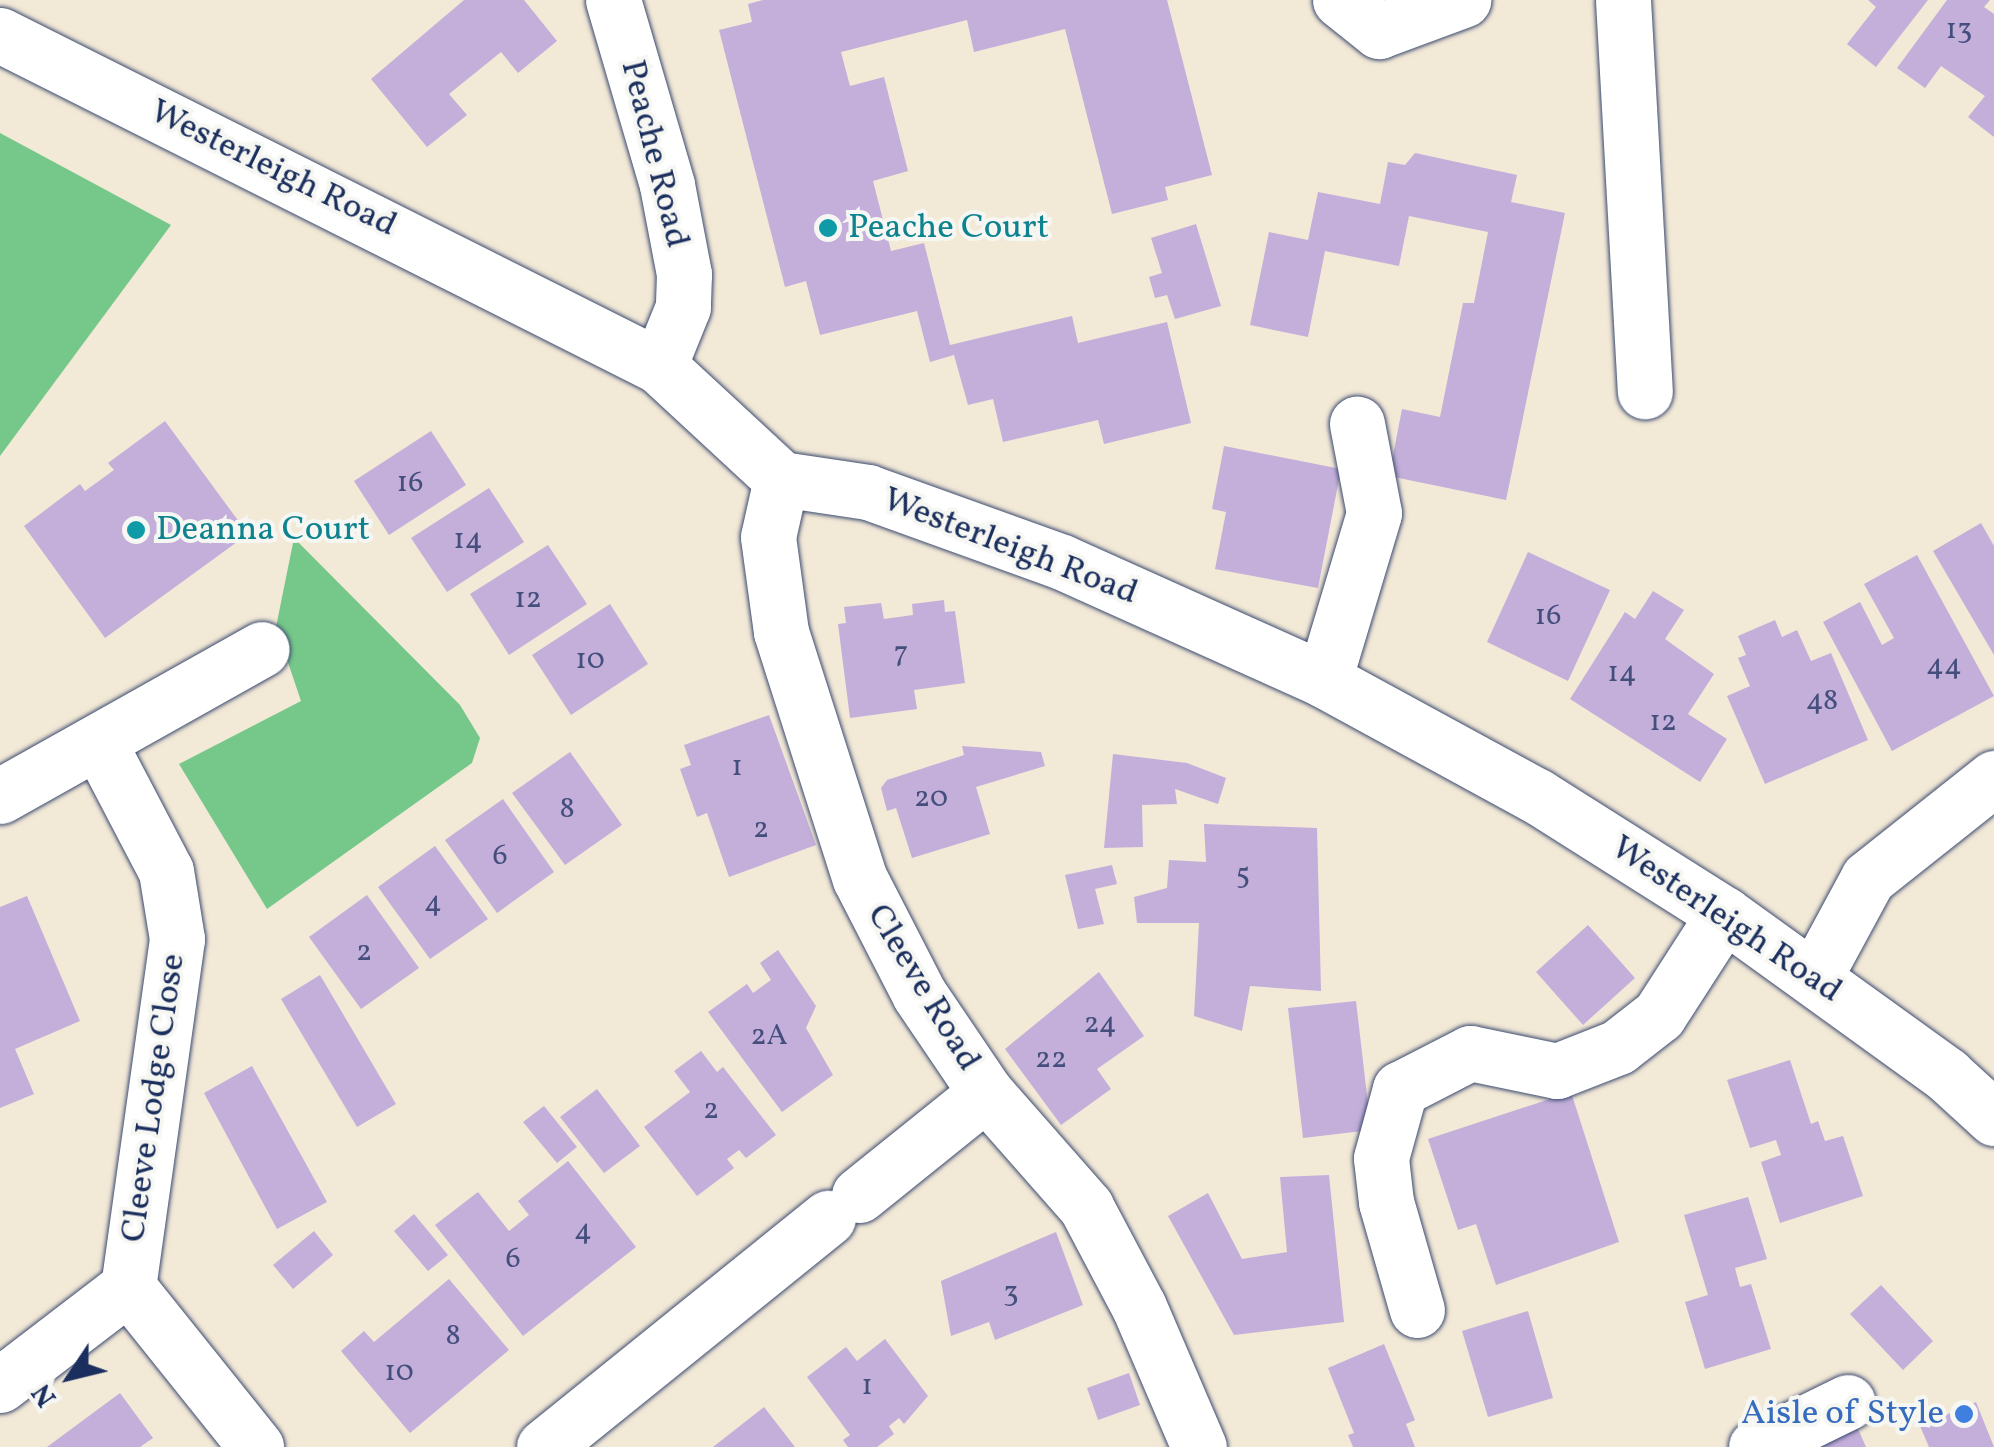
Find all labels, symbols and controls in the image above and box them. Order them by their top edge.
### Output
house number: 13 [1945,12,1973,48]
street label: Peache Road [610,56,698,252]
street label: Westerleigh Road [143,91,403,247]
place label: Peache Court [848,207,1049,249]
marker: Peache Court [817,217,839,239]
house number: 16 [397,465,423,501]
street label: Westerleigh Road [877,479,1143,615]
place label: Deanna Court [156,509,370,551]
marker: Deanna Court [125,519,147,541]
house number: 14 [453,522,483,558]
house number: 12 [514,581,542,617]
house number: 16 [1535,598,1561,634]
house number: 7 [894,635,908,671]
house number: 10 [575,642,605,678]
house number: 44 [1926,648,1962,684]
house number: 14 [1607,655,1637,691]
house number: 48 [1806,683,1838,719]
house number: 12 [1649,704,1677,740]
house number: 1 [731,749,743,785]
house number: 20 [914,780,948,816]
house number: 8 [559,791,575,827]
house number: 2 [753,811,769,847]
street label: Westerleigh Road [1603,827,1849,1013]
house number: 6 [492,838,508,874]
house number: 5 [1236,857,1250,893]
house number: 4 [424,885,442,921]
street label: Cleeve Road [857,897,989,1079]
house number: 2 [356,934,372,970]
street label: Cleeve Lodge Close [113,951,195,1245]
house number: 24 [1083,1006,1117,1042]
house number: 2A [750,1018,788,1054]
house number: 22 [1035,1041,1067,1077]
house number: 2 [703,1092,719,1128]
house number: 4 [574,1213,592,1249]
house number: 6 [505,1241,521,1277]
house number: 3 [1003,1275,1019,1311]
house number: 8 [445,1318,461,1354]
north arrow [20,1327,120,1427]
house number: 10 [384,1354,414,1390]
house number: 1 [861,1368,873,1404]
text: N [23,1375,67,1414]
place label: Aisle of Style [1745,1393,1944,1435]
marker: Aisle of Style [1953,1403,1975,1425]

